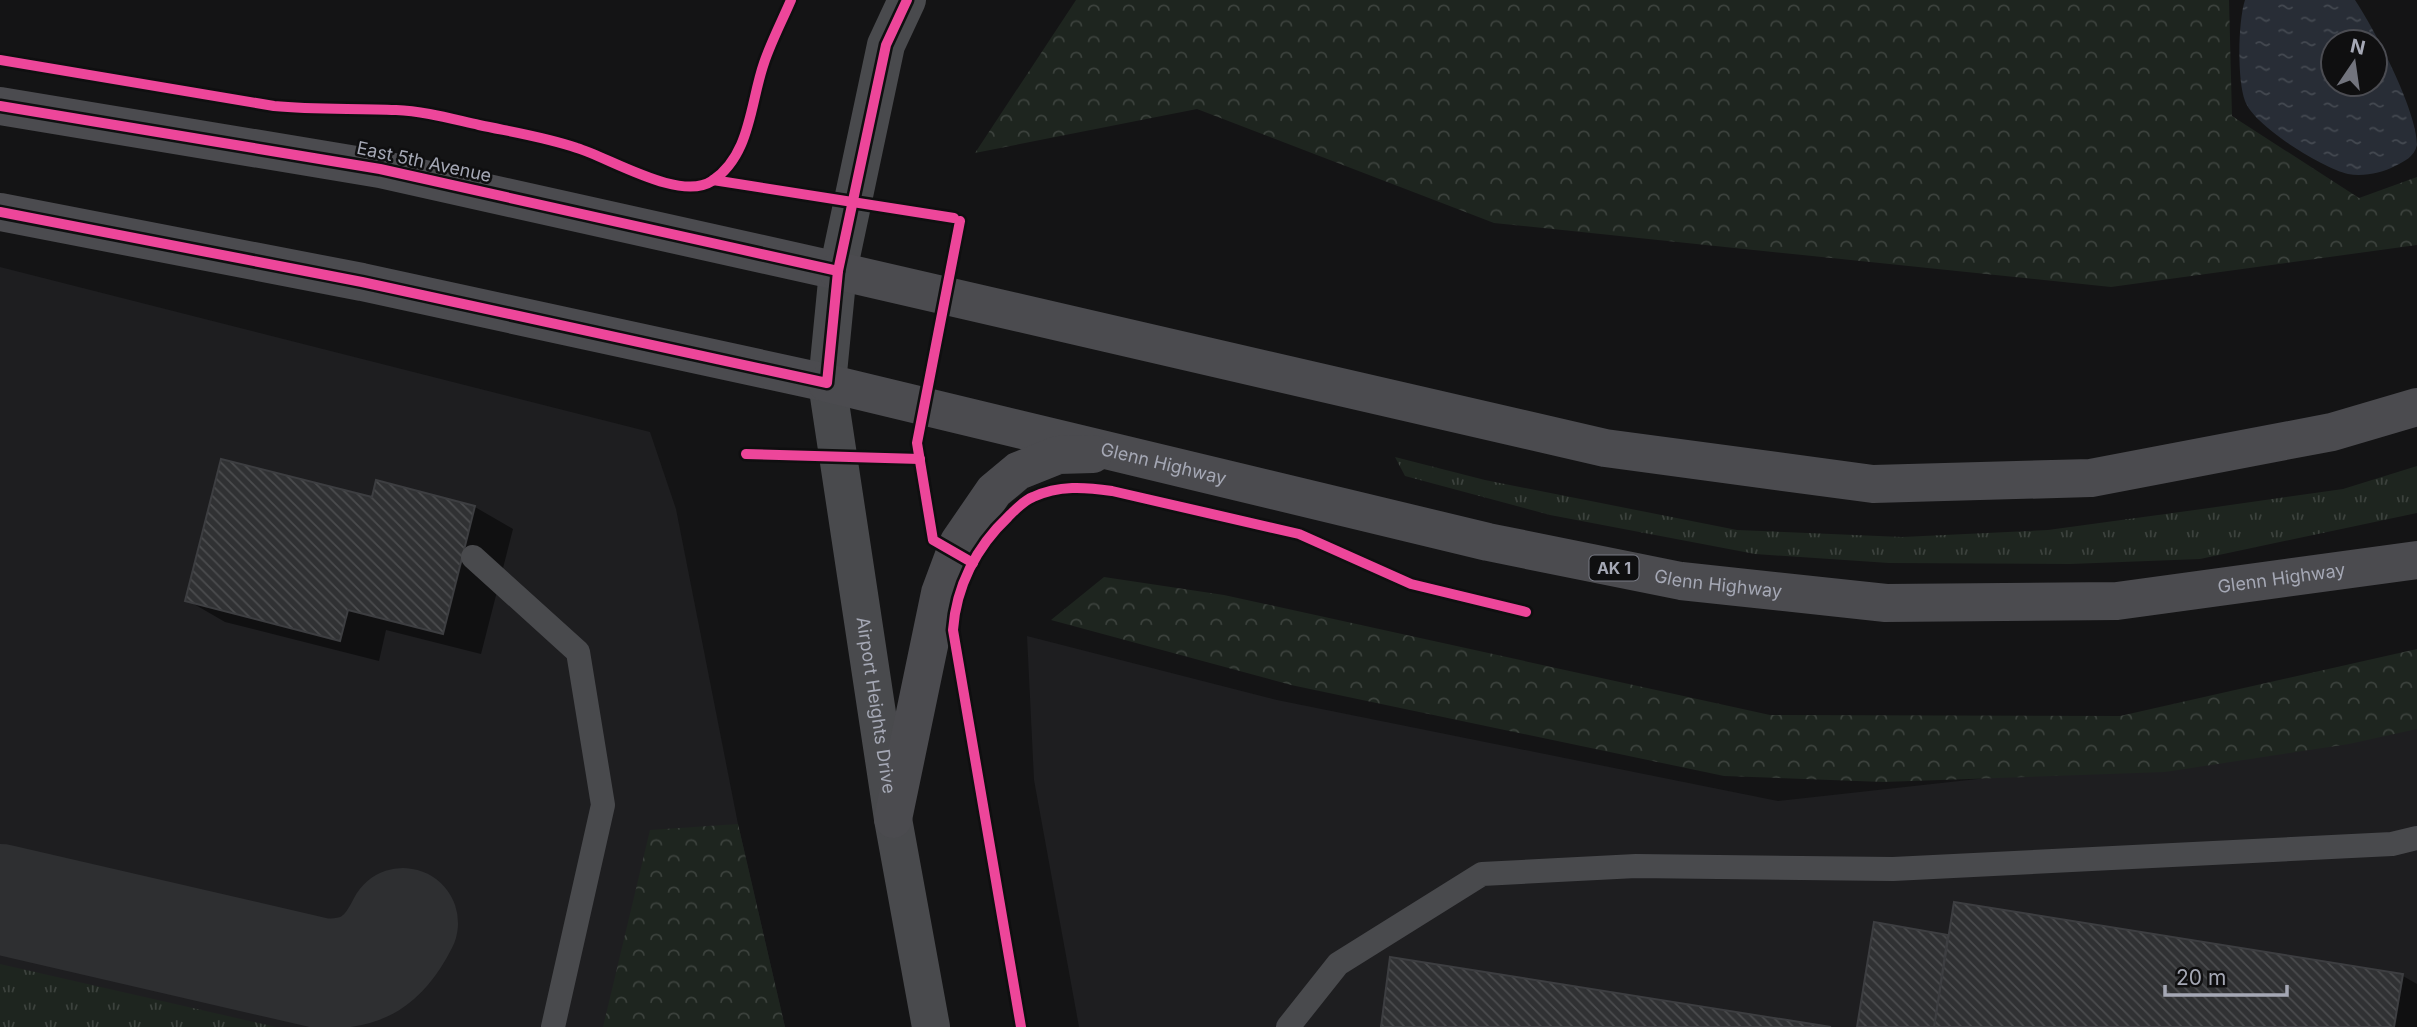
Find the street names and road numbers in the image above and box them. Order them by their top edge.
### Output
street label: East 5th Avenue [355,137,493,186]
street label: Glenn Highway [1098,438,1229,489]
road number: AK 1 [1590,555,1638,580]
street label: Glenn Highway [2216,559,2347,597]
street label: Glenn Highway [1652,565,1783,602]
street label: Airport Heights Drive [852,615,900,795]

